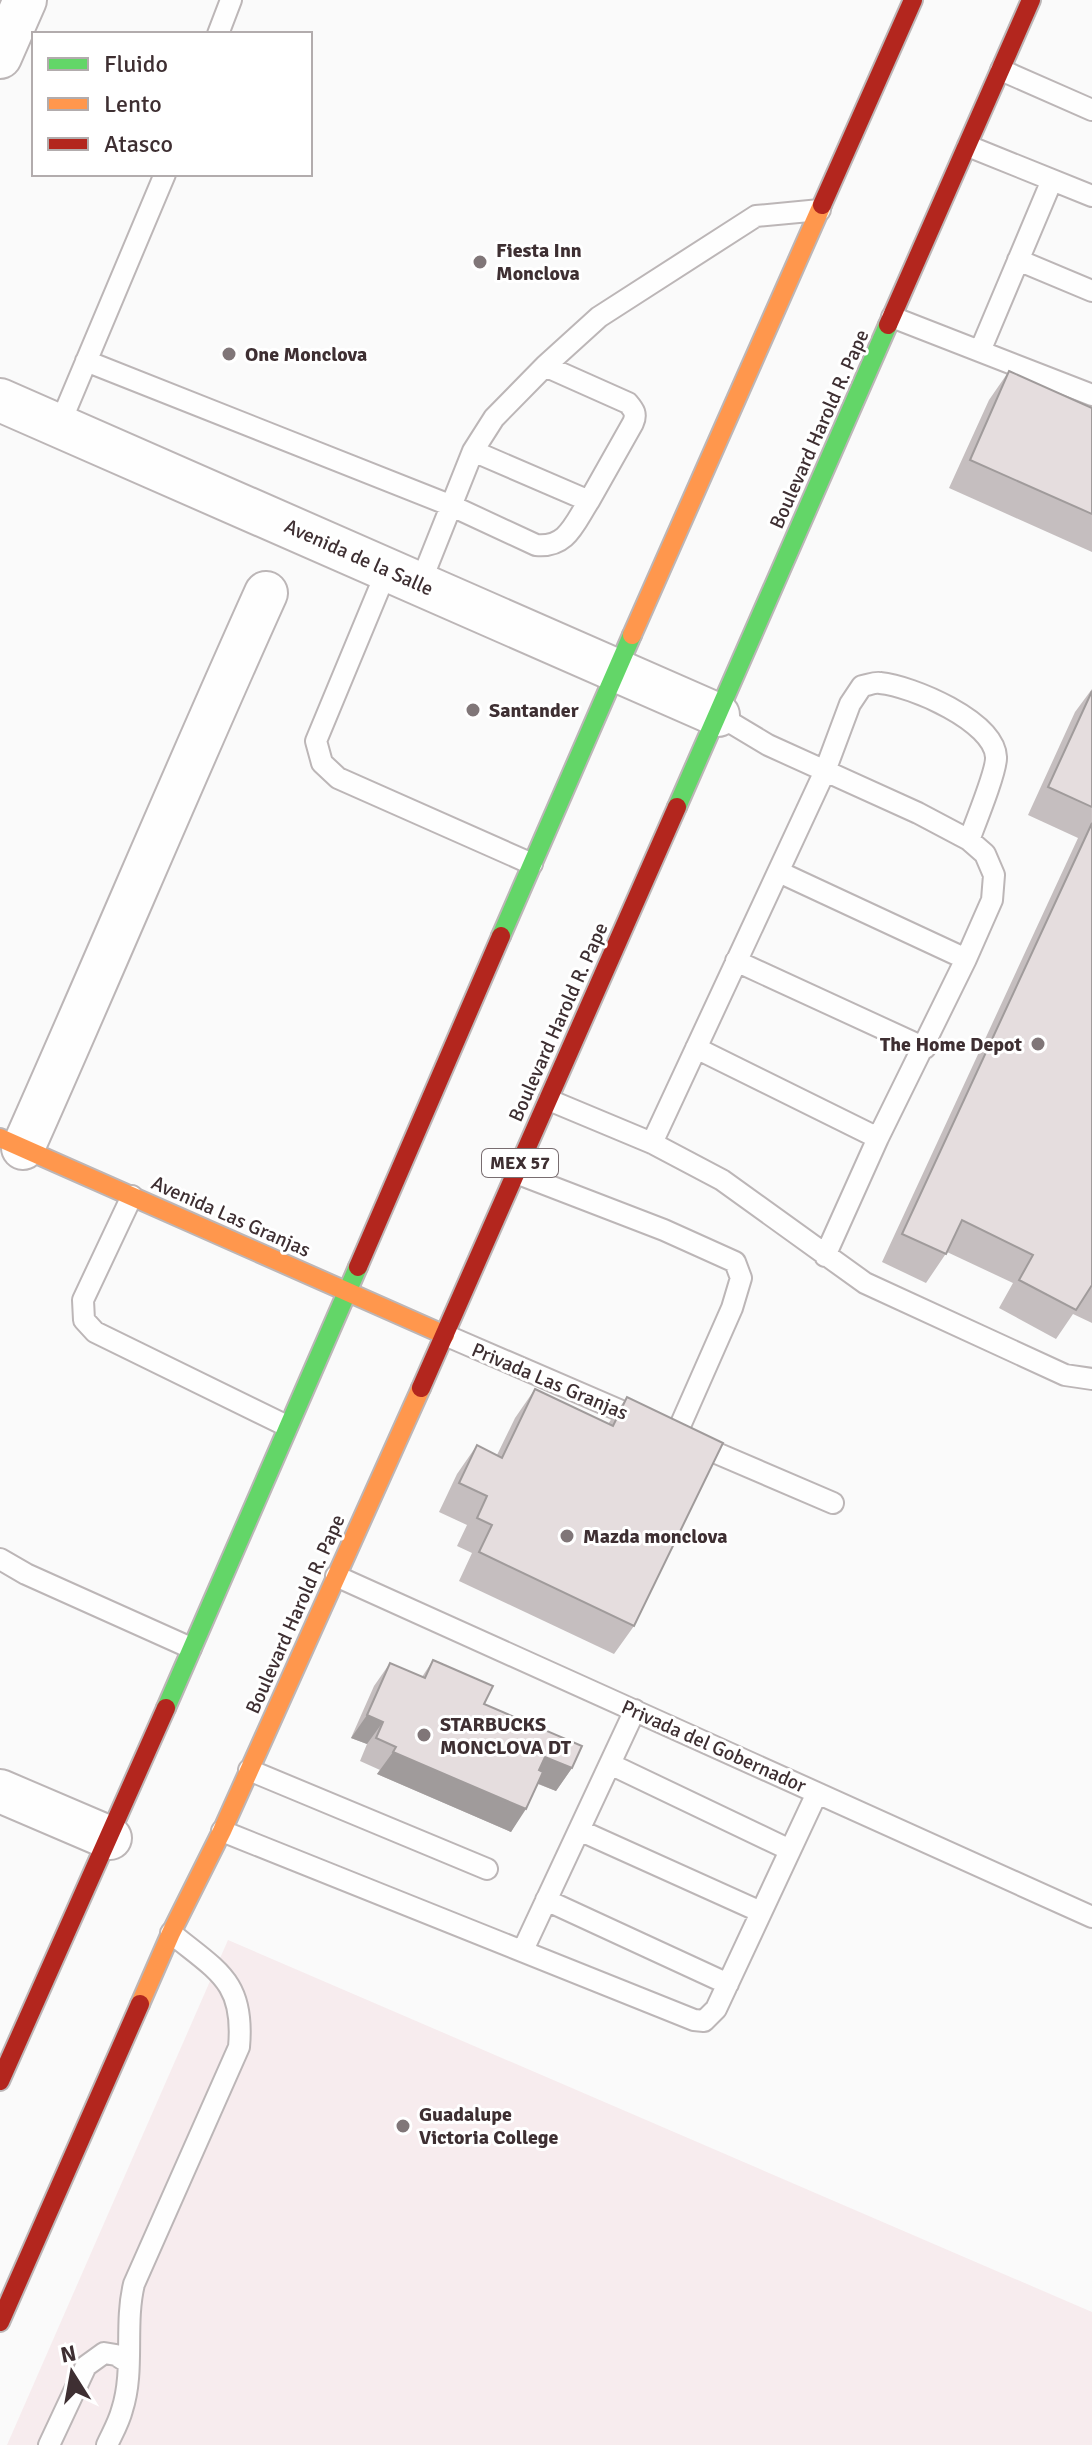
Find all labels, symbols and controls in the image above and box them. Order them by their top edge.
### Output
legend [32,32,312,176]
text: Fluido [104,49,168,79]
text: Lento [104,89,162,119]
text: Atasco [104,129,173,159]
place label: Fiesta Inn Monclova [496,238,582,286]
marker: Fiesta Inn Monclova [471,253,489,271]
street label: Boulevard Harold R. Pape [764,326,875,533]
place label: One Monclova [245,342,367,367]
marker: One Monclova [220,345,238,363]
street label: Avenida de la Salle [281,513,437,601]
place label: Santander [489,698,579,723]
marker: Santander [464,701,482,719]
street label: Boulevard Harold R. Pape [503,919,614,1126]
place label: The Home Depot [880,1032,1023,1057]
marker: The Home Depot [1029,1035,1047,1053]
road number: MEX 57 [482,1149,558,1177]
street label: Avenida Las Granjas [147,1170,314,1263]
street label: Privada Las Granjas [468,1337,632,1426]
street label: Boulevard Harold R. Pape [240,1511,351,1718]
place label: Mazda monclova [583,1524,727,1549]
marker: Mazda monclova [558,1527,576,1545]
street label: Privada del Gobernador [618,1694,811,1799]
place label: STARBUCKS MONCLOVA DT [440,1712,572,1760]
marker: STARBUCKS MONCLOVA DT [415,1726,433,1744]
place label: Guadalupe Victoria College [419,2102,559,2150]
marker: Guadalupe Victoria College [394,2117,412,2135]
north arrow [32,2333,112,2413]
text: N [58,2339,78,2369]

